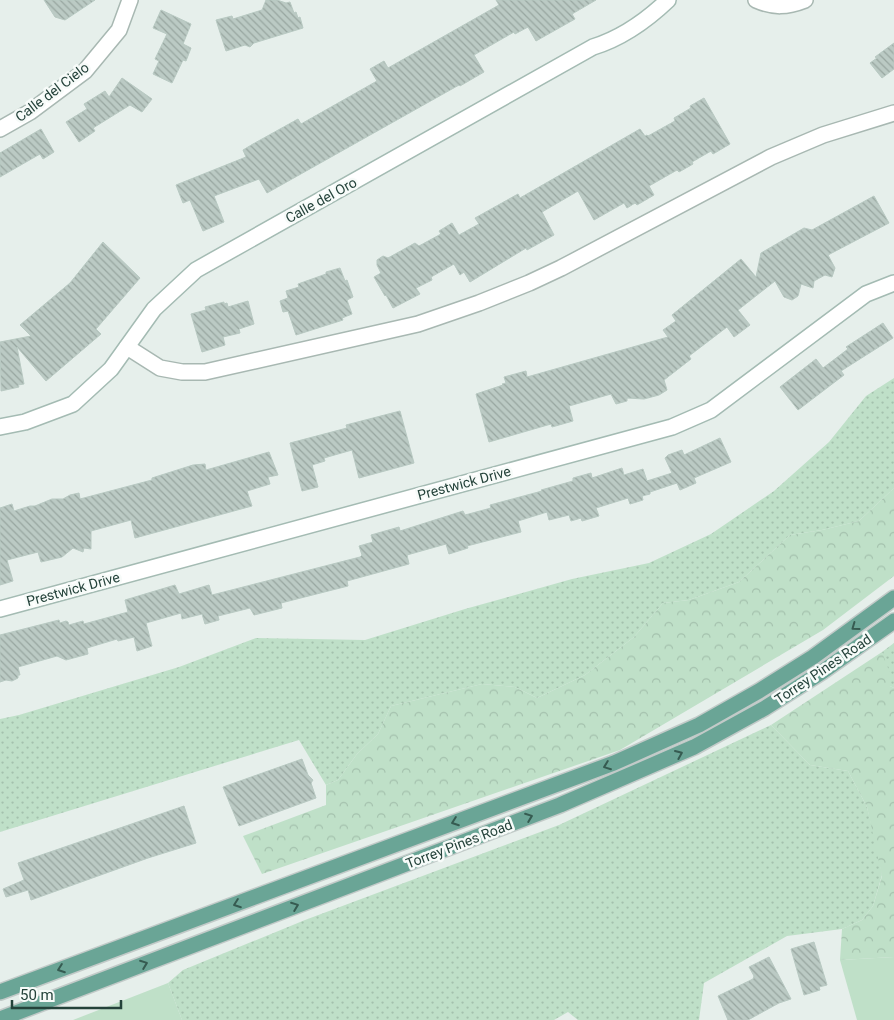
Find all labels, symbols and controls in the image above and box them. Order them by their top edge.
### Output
street label: Calle del Cielo [12,59,92,125]
street label: Calle del Oro [283,174,359,226]
street label: Prestwick Drive [416,463,512,503]
street label: Prestwick Drive [25,569,121,609]
one-way arrow [851,621,861,630]
street label: Torrey Pines Road [772,631,874,707]
one-way arrow [674,749,683,760]
one-way arrow [603,760,612,770]
one-way arrow [524,813,533,823]
street label: Torrey Pines Road [404,816,514,872]
one-way arrow [451,817,459,827]
one-way arrow [233,898,242,908]
one-way arrow [291,902,299,912]
one-way arrow [139,960,147,970]
one-way arrow [57,963,66,973]
scale bar [12,978,121,1010]
text: 50 m [20,986,54,1004]

